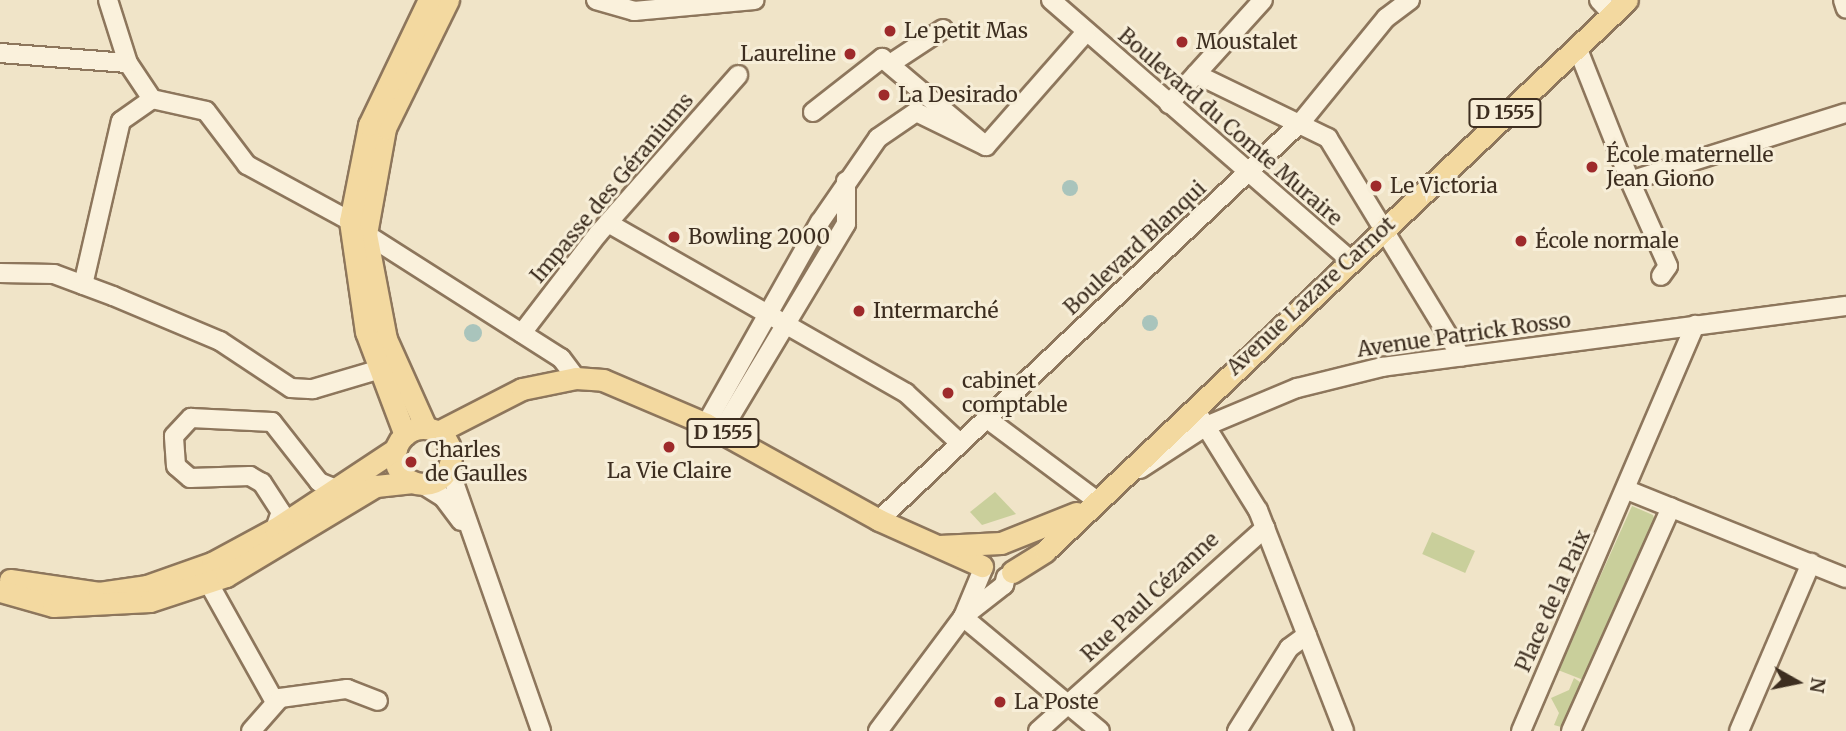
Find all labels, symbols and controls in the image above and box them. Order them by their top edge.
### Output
place label: Le petit Mas [904,18,1028,44]
marker: Le petit Mas [882,23,898,39]
street label: Boulevard du Comte Muraire [1113,23,1347,231]
place label: Moustalet [1196,29,1298,55]
marker: Moustalet [1174,34,1190,50]
place label: Laureline [740,41,836,67]
marker: Laureline [842,46,858,62]
place label: La Desirado [898,82,1018,108]
marker: La Desirado [876,87,892,103]
street label: Impasse des Géraniums [525,88,699,288]
road number: D 1555 [1468,97,1542,128]
place label: École maternelle Jean Giono [1606,142,1773,192]
marker: École maternelle Jean Giono [1584,159,1600,175]
place label: Le Victoria [1390,173,1498,199]
street label: Boulevard Blanqui [1059,176,1211,320]
marker: Le Victoria [1368,178,1384,194]
street label: Avenue Lazare Carnot [1222,212,1400,380]
place label: Bowling 2000 [688,224,830,250]
place label: École normale [1535,228,1679,254]
marker: Bowling 2000 [666,229,682,245]
marker: École normale [1513,233,1529,249]
place label: Intermarché [873,298,998,324]
marker: Intermarché [851,303,867,319]
street label: Avenue Patrick Rosso [1356,308,1572,362]
place label: cabinet comptable [962,368,1067,418]
marker: cabinet comptable [940,385,956,401]
road number: D 1555 [686,418,760,448]
place label: Charles de Gaulles [425,437,527,487]
marker: La Vie Claire [661,439,677,455]
marker: Charles de Gaulles [403,454,419,470]
place label: La Vie Claire [607,458,731,484]
street label: Place de la Paix [1510,526,1596,676]
street label: Rue Paul Cézanne [1076,527,1224,667]
north arrow [1762,647,1832,717]
text: N [1805,676,1831,695]
place label: La Poste [1014,689,1098,715]
marker: La Poste [992,694,1008,710]

